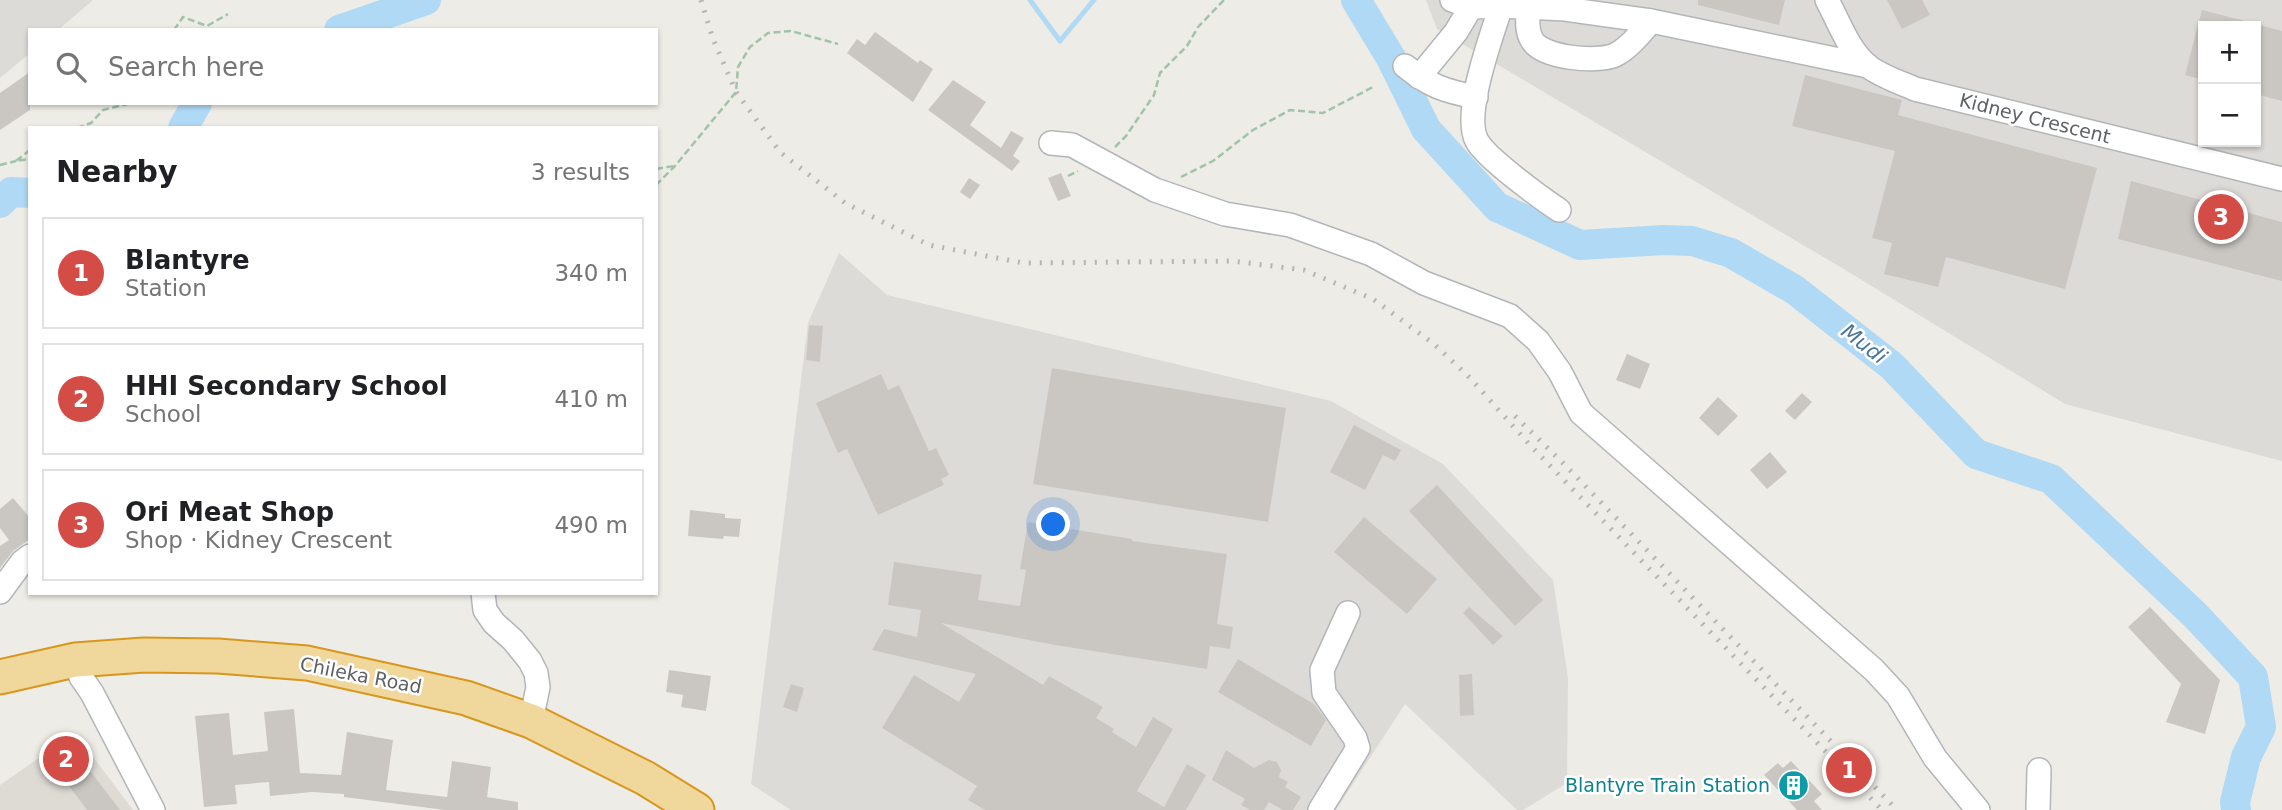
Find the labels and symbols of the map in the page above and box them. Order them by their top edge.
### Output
street label: Kidney Crescent [1957,89,2113,147]
pin: 3 [2198,191,2244,243]
water label: Mudi [1837,319,1891,369]
your location [1036,507,1070,541]
street label: Chileka Road [298,652,424,698]
pin: 2 [43,733,89,785]
pin: 1 [1826,744,1872,796]
building icon: Blantyre Train Station [1776,768,1810,802]
place label: Blantyre Train Station [1565,774,1770,796]

